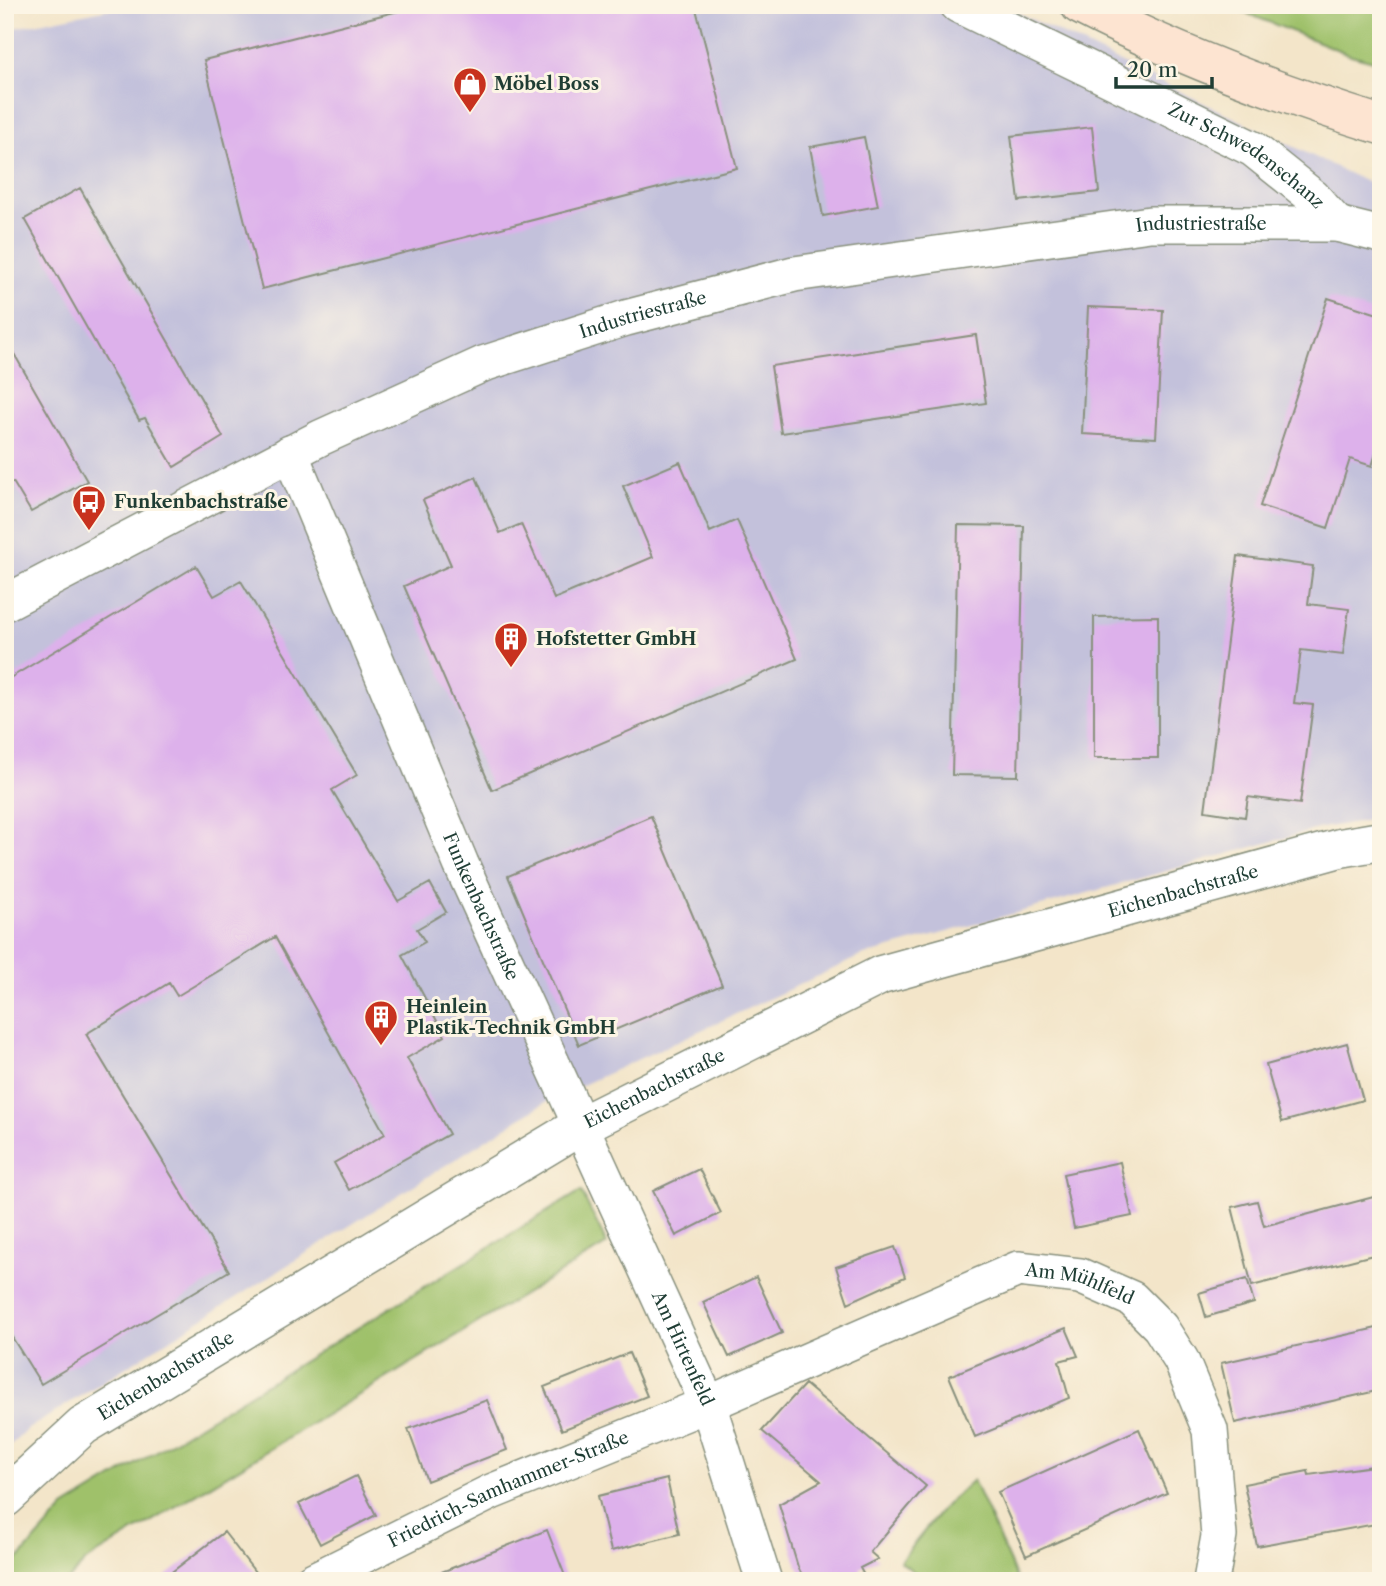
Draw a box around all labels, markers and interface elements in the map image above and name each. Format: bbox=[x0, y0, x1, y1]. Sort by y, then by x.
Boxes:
scale bar bbox=[1116, 46, 1213, 90]
text: 20 m bbox=[1127, 57, 1178, 82]
shop icon: Möbel Boss bbox=[451, 65, 489, 114]
place label: Möbel Boss bbox=[494, 73, 599, 95]
street label: Zur Schwedenschanz bbox=[1164, 98, 1329, 213]
street label: Industriestraße bbox=[1134, 213, 1267, 237]
street label: Industriestraße bbox=[577, 286, 709, 343]
bus stop icon: Funkenbachstraße bbox=[70, 483, 108, 532]
place label: Funkenbachstraße bbox=[114, 491, 288, 513]
building icon: Hofstetter GmbH bbox=[492, 620, 530, 669]
place label: Hofstetter GmbH bbox=[536, 628, 696, 650]
street label: Funkenbachstraße bbox=[438, 829, 524, 984]
street label: Eichenbachstraße bbox=[1106, 860, 1261, 923]
place label: Heinlein Plastik-Technik GmbH bbox=[406, 996, 616, 1039]
building icon: Heinlein Plastik-Technik GmbH bbox=[362, 998, 400, 1047]
street label: Eichenbachstraße bbox=[580, 1044, 729, 1133]
street label: Am Mühlfeld bbox=[1023, 1259, 1137, 1309]
street label: Am Hirtenfeld bbox=[646, 1287, 718, 1409]
street label: Eichenbachstraße bbox=[94, 1327, 238, 1425]
street label: Friedrich-Samhammer-Straße bbox=[385, 1426, 632, 1552]

